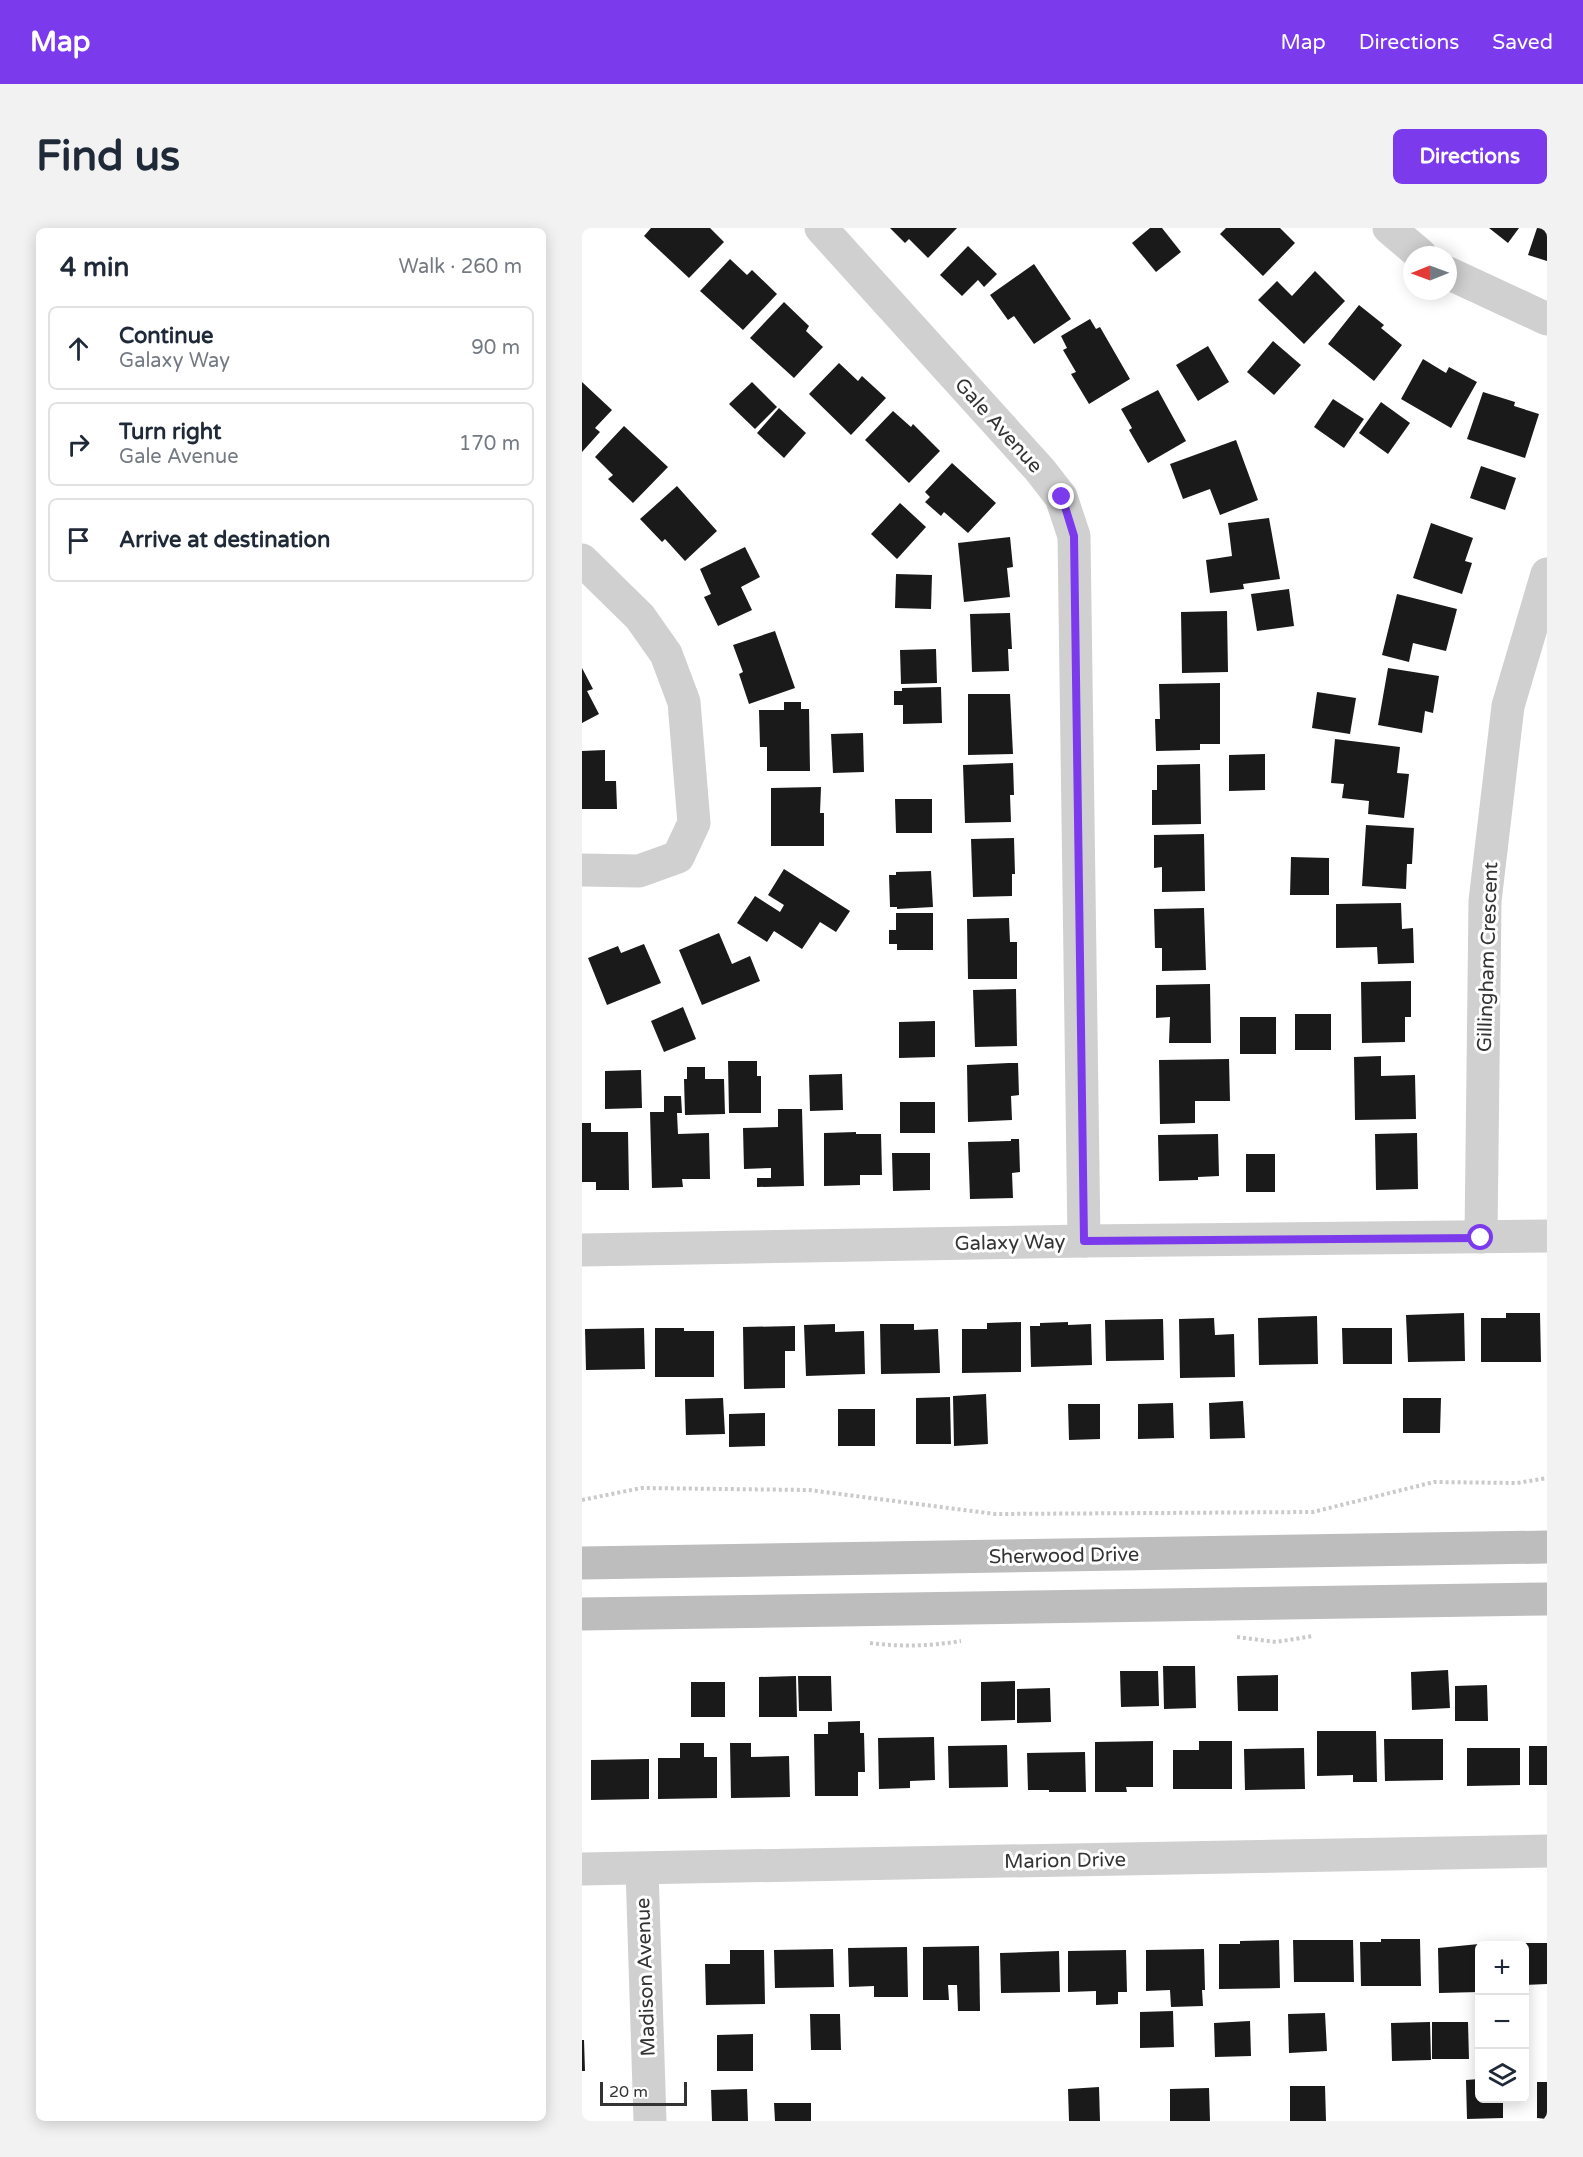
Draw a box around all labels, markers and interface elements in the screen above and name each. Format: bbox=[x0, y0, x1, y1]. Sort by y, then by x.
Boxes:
text: Map bbox=[30, 25, 90, 59]
text: Map bbox=[1280, 30, 1326, 55]
text: Directions bbox=[1359, 30, 1459, 55]
text: Saved bbox=[1492, 30, 1553, 55]
button: Directions bbox=[1393, 129, 1547, 184]
text: Find us bbox=[36, 131, 180, 182]
north arrow bbox=[1403, 246, 1457, 300]
text: 4 min bbox=[60, 252, 129, 283]
text: Walk · 260 m bbox=[399, 255, 522, 279]
text: Continue bbox=[119, 323, 214, 349]
icon: ahead bbox=[62, 332, 95, 365]
text: 90 m bbox=[471, 336, 520, 360]
text: Galaxy Way bbox=[119, 349, 230, 373]
street label: Gale Avenue bbox=[949, 373, 1047, 478]
text: Turn right bbox=[119, 419, 221, 445]
icon: right bbox=[62, 428, 95, 461]
text: 170 m bbox=[459, 432, 520, 456]
text: Gale Avenue bbox=[119, 445, 238, 469]
route end bbox=[1048, 483, 1074, 509]
icon: arrive bbox=[62, 524, 95, 557]
text: Arrive at destination bbox=[119, 527, 330, 553]
street label: Gillingham Crescent bbox=[1473, 861, 1503, 1053]
route start bbox=[1467, 1224, 1493, 1250]
street label: Galaxy Way bbox=[954, 1230, 1066, 1256]
street label: Sherwood Drive bbox=[989, 1543, 1139, 1569]
street label: Marion Drive bbox=[1004, 1848, 1126, 1874]
street label: Madison Avenue bbox=[631, 1897, 661, 2057]
map controls bbox=[1475, 1941, 1529, 2103]
button: + bbox=[1475, 1941, 1529, 1995]
button: − bbox=[1475, 1995, 1529, 2049]
button: layers bbox=[1475, 2049, 1529, 2103]
scale bar bbox=[600, 2079, 687, 2106]
text: 20 m bbox=[609, 2082, 648, 2102]

